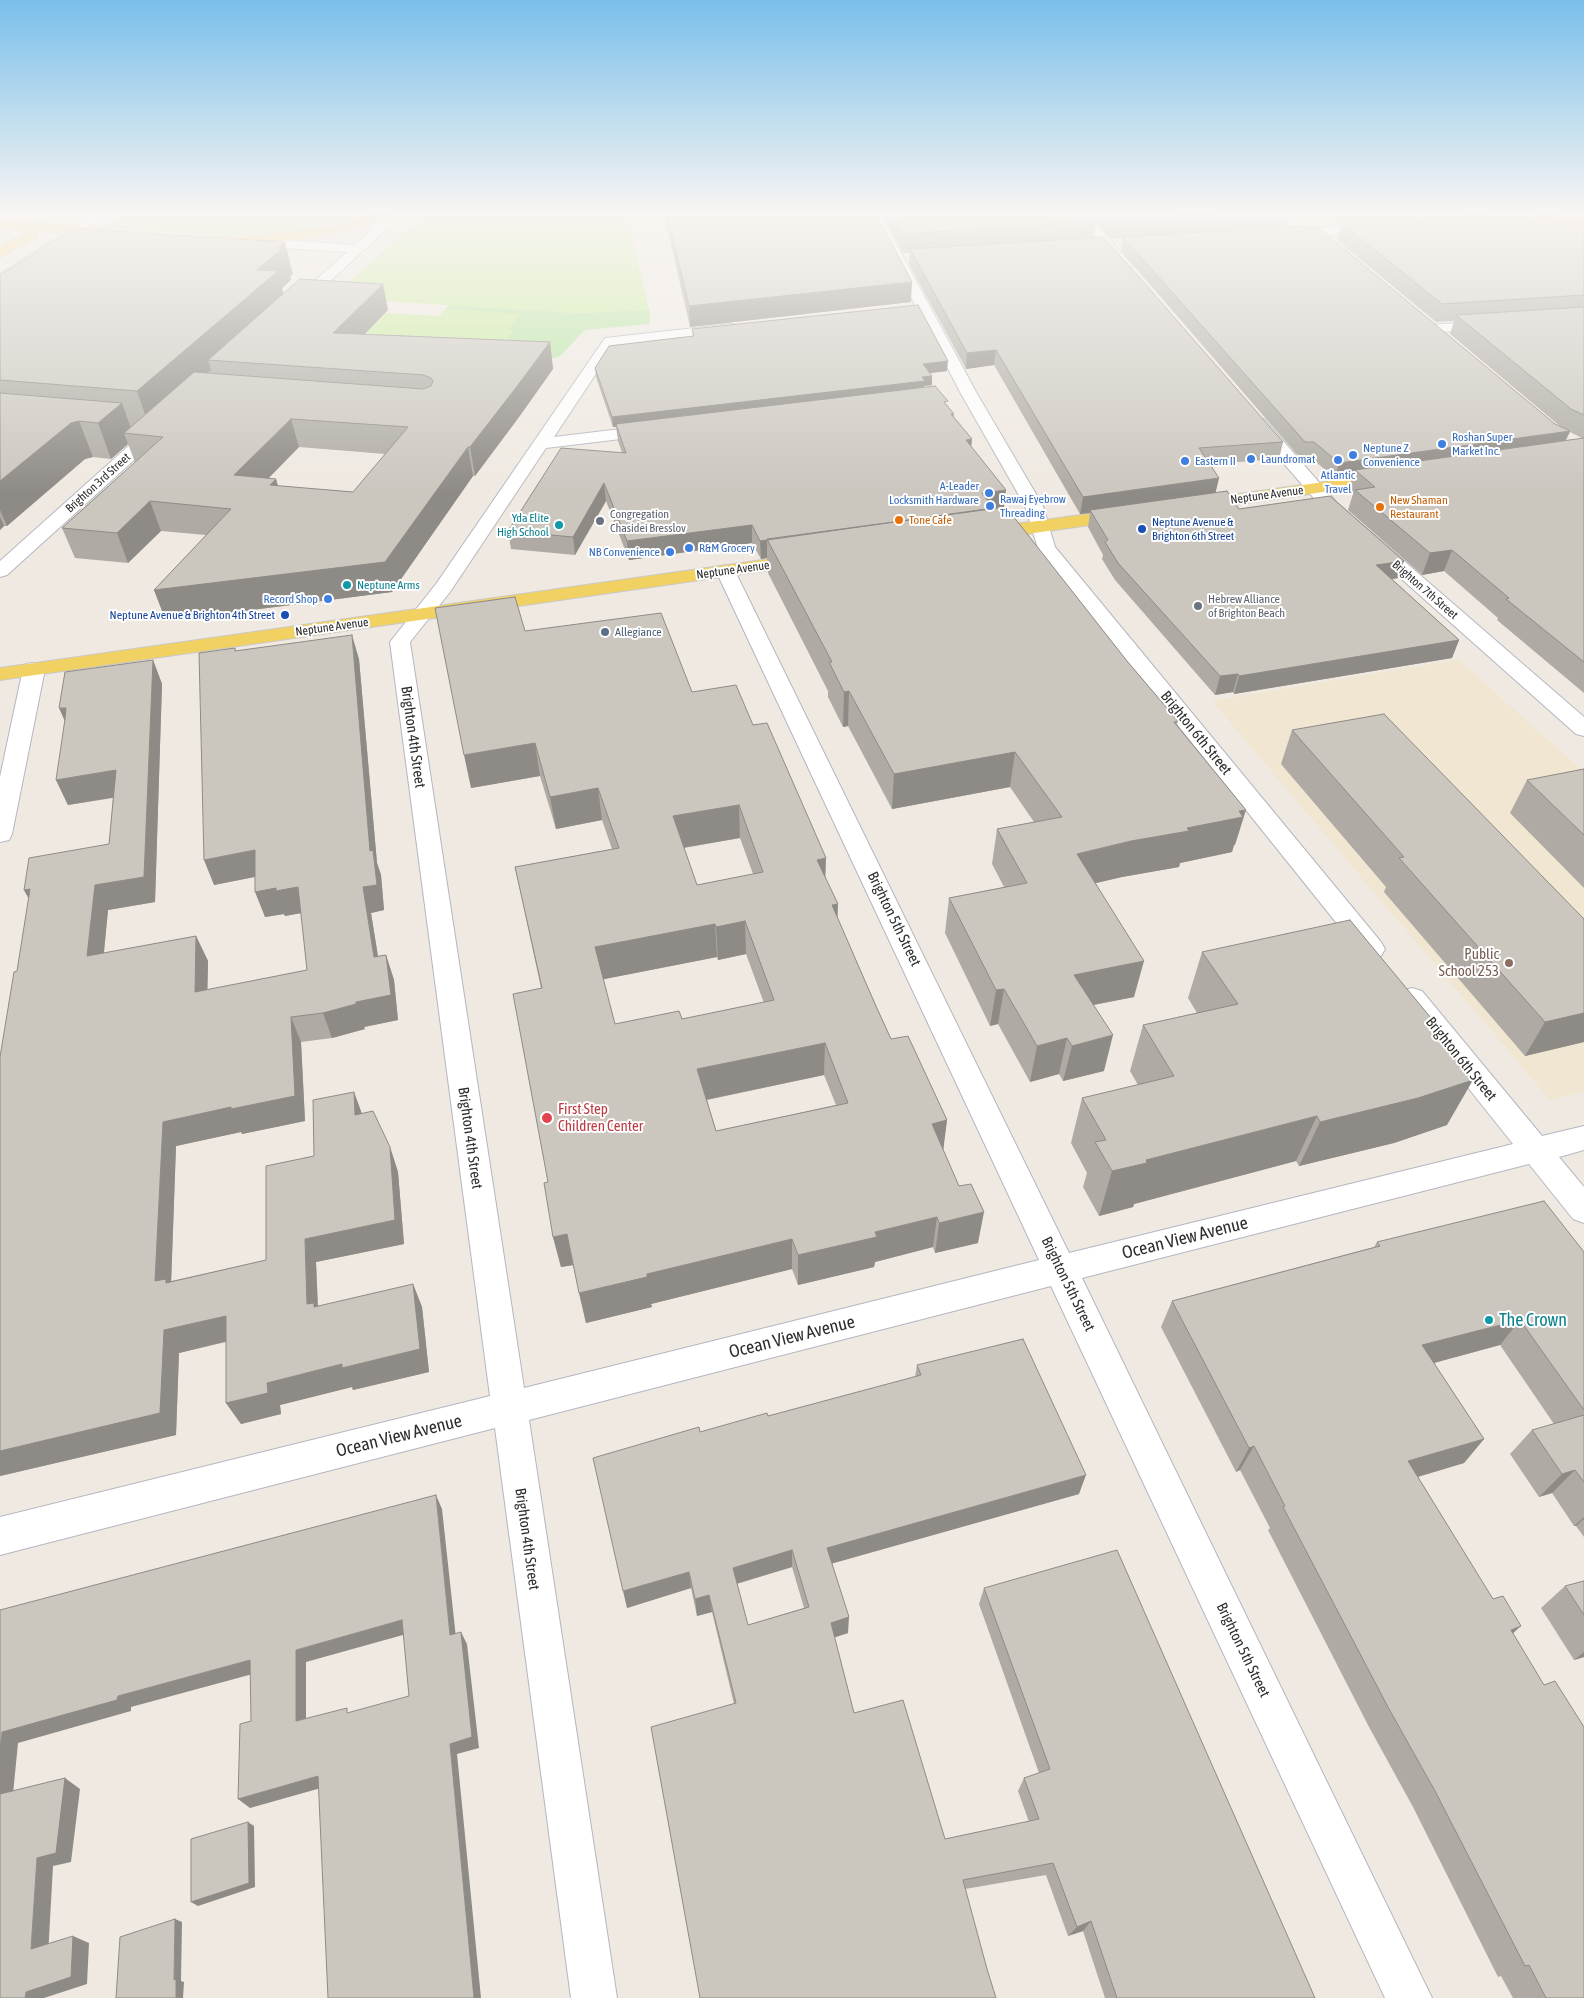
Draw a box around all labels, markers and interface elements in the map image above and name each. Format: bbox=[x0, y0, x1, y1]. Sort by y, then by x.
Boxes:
place label: Roshan Super Market Inc. bbox=[1452, 430, 1512, 458]
marker: Roshan Super Market Inc. bbox=[1436, 438, 1448, 450]
place label: Neptune Z Convenience bbox=[1363, 441, 1420, 469]
marker: Neptune Z Convenience bbox=[1347, 449, 1359, 461]
street label: Brighton 3rd Street bbox=[63, 450, 133, 516]
place label: Laundromat bbox=[1261, 452, 1315, 466]
marker: Laundromat bbox=[1245, 453, 1257, 465]
place label: Eastern II bbox=[1195, 454, 1236, 468]
marker: Atlantic Travel bbox=[1332, 454, 1344, 466]
marker: Eastern II bbox=[1179, 455, 1191, 467]
place label: Atlantic Travel bbox=[1321, 468, 1355, 496]
place label: A-Leader Locksmith Hardware bbox=[889, 479, 979, 507]
street label: Neptune Avenue bbox=[1230, 483, 1304, 507]
marker: A-Leader Locksmith Hardware bbox=[983, 487, 995, 499]
place label: Rawaj Eyebrow Threading bbox=[1000, 492, 1066, 520]
place label: New Shaman Restaurant bbox=[1390, 493, 1448, 521]
marker: Rawaj Eyebrow Threading bbox=[984, 500, 996, 512]
marker: New Shaman Restaurant bbox=[1374, 501, 1386, 513]
place label: Congregation Chasidei Bresslov bbox=[610, 507, 686, 535]
place label: Yda Elite High School bbox=[497, 511, 549, 539]
place label: Tone Cafe bbox=[909, 513, 952, 527]
marker: Tone Cafe bbox=[893, 514, 905, 526]
marker: Congregation Chasidei Bresslov bbox=[594, 515, 606, 527]
place label: Neptune Avenue & Brighton 6th Street bbox=[1152, 515, 1234, 543]
marker: Yda Elite High School bbox=[553, 519, 565, 531]
marker: Neptune Avenue & Brighton 6th Street bbox=[1136, 523, 1148, 535]
place label: R&M Grocery bbox=[699, 541, 755, 555]
marker: R&M Grocery bbox=[683, 542, 695, 554]
place label: NB Convenience bbox=[589, 545, 660, 559]
marker: NB Convenience bbox=[664, 546, 676, 558]
street label: Neptune Avenue bbox=[696, 558, 770, 582]
street label: Brighton 7th Street bbox=[1389, 558, 1461, 622]
place label: Neptune Arms bbox=[357, 578, 420, 592]
marker: Neptune Arms bbox=[341, 579, 353, 591]
place label: Record Shop bbox=[263, 592, 318, 606]
place label: Hebrew Alliance of Brighton Beach bbox=[1208, 592, 1285, 620]
marker: Record Shop bbox=[322, 593, 334, 605]
marker: Hebrew Alliance of Brighton Beach bbox=[1192, 600, 1204, 612]
place label: Neptune Avenue & Brighton 4th Street bbox=[110, 608, 275, 622]
marker: Neptune Avenue & Brighton 4th Street bbox=[279, 609, 291, 621]
street label: Neptune Avenue bbox=[295, 615, 369, 639]
place label: Allegiance bbox=[615, 625, 662, 639]
marker: Allegiance bbox=[599, 626, 611, 638]
street label: Brighton 4th Street bbox=[397, 685, 429, 789]
street label: Brighton 6th Street bbox=[1157, 687, 1235, 779]
street label: Brighton 5th Street bbox=[863, 869, 925, 969]
place label: Public School 253 bbox=[1439, 945, 1499, 980]
marker: Public School 253 bbox=[1503, 957, 1515, 969]
street label: Brighton 6th Street bbox=[1422, 1013, 1500, 1105]
street label: Brighton 4th Street bbox=[454, 1086, 486, 1190]
place label: First Step Children Center bbox=[558, 1100, 643, 1135]
marker: First Step Children Center bbox=[540, 1111, 554, 1125]
street label: Ocean View Avenue bbox=[1120, 1212, 1250, 1264]
street label: Brighton 5th Street bbox=[1037, 1234, 1099, 1334]
place label: The Crown bbox=[1499, 1309, 1567, 1331]
street label: Ocean View Avenue bbox=[727, 1311, 857, 1363]
marker: The Crown bbox=[1483, 1314, 1495, 1326]
street label: Ocean View Avenue bbox=[334, 1410, 464, 1462]
street label: Brighton 4th Street bbox=[511, 1487, 543, 1591]
street label: Brighton 5th Street bbox=[1212, 1600, 1274, 1700]

